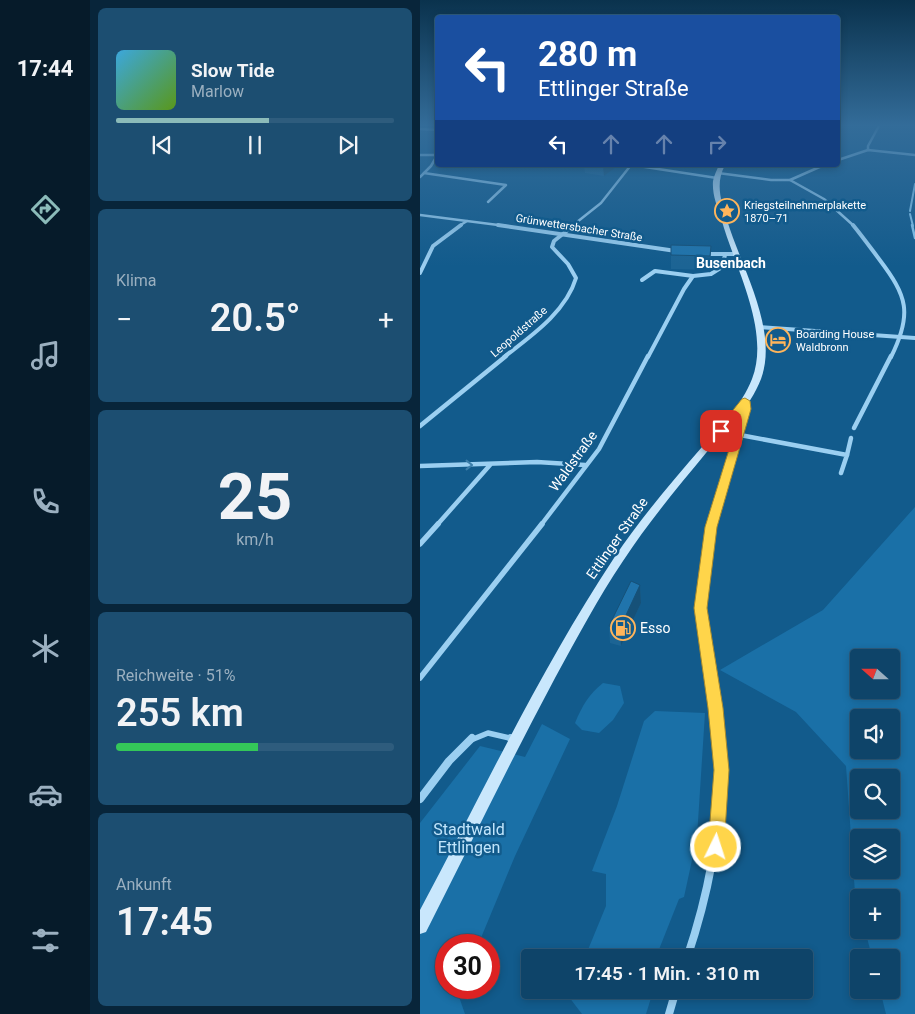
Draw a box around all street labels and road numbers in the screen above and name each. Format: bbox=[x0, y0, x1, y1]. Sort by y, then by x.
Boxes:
street label: Grünwettersbacher Straße bbox=[515, 212, 643, 244]
street label: Leopoldstraße bbox=[488, 304, 550, 360]
street label: Waldstraße bbox=[546, 428, 600, 494]
street label: Ettlinger Straße bbox=[583, 494, 651, 582]

